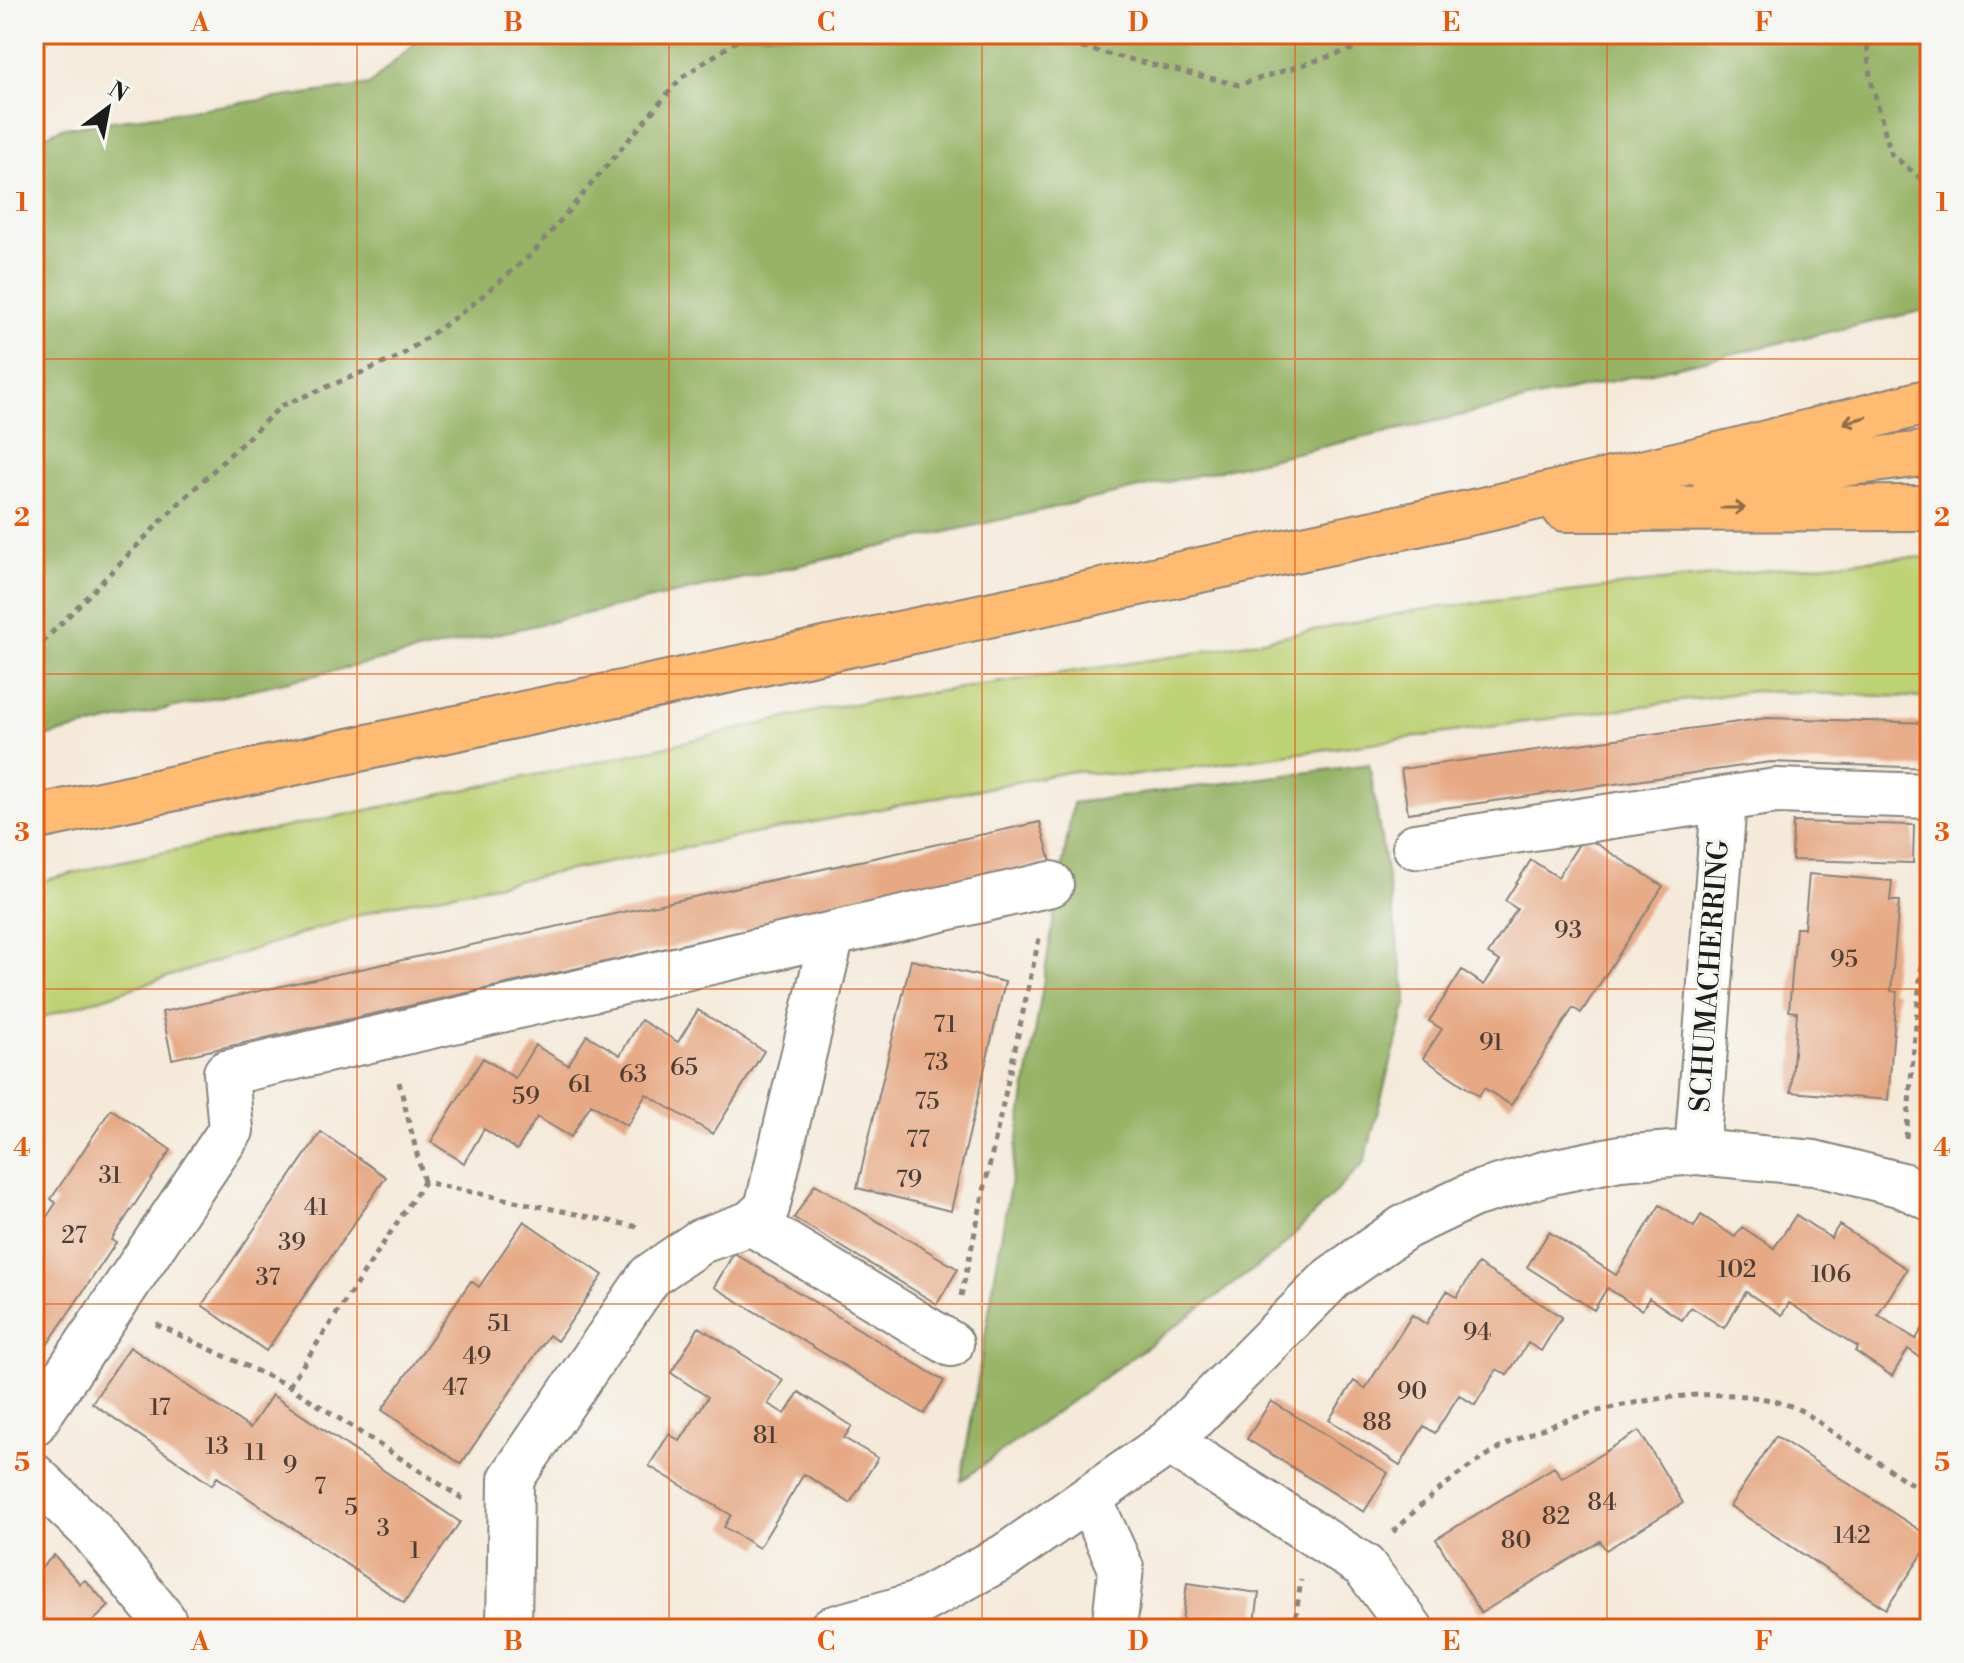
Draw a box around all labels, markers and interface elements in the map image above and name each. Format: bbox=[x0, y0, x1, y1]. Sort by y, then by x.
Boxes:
text: A bbox=[190, 7, 210, 39]
text: B bbox=[503, 7, 523, 39]
text: C bbox=[817, 7, 835, 39]
text: D bbox=[1128, 7, 1148, 39]
text: E bbox=[1442, 7, 1460, 39]
text: F bbox=[1755, 7, 1773, 39]
north arrow bbox=[68, 68, 148, 148]
text: N bbox=[103, 76, 133, 109]
text: 1 bbox=[16, 187, 29, 219]
text: 1 bbox=[1936, 187, 1949, 219]
one-way arrow bbox=[1842, 414, 1868, 429]
one-way arrow bbox=[1719, 501, 1746, 516]
text: 2 bbox=[14, 502, 30, 534]
text: 2 bbox=[1934, 502, 1950, 534]
text: 3 bbox=[14, 817, 30, 849]
text: 3 bbox=[1934, 817, 1950, 849]
street label: SCHUMACHERRING bbox=[1683, 838, 1737, 1113]
house number: 93 bbox=[1554, 916, 1582, 946]
house number: 95 bbox=[1830, 945, 1858, 975]
house number: 71 bbox=[933, 1010, 957, 1040]
house number: 91 bbox=[1479, 1028, 1504, 1058]
house number: 73 bbox=[923, 1048, 949, 1078]
house number: 65 bbox=[670, 1053, 698, 1083]
house number: 63 bbox=[619, 1060, 647, 1090]
house number: 61 bbox=[568, 1070, 593, 1100]
house number: 59 bbox=[512, 1082, 540, 1112]
house number: 75 bbox=[915, 1087, 939, 1117]
house number: 77 bbox=[906, 1125, 930, 1155]
text: 4 bbox=[13, 1132, 31, 1164]
text: 4 bbox=[1933, 1132, 1951, 1164]
house number: 31 bbox=[98, 1161, 122, 1191]
house number: 79 bbox=[896, 1165, 922, 1195]
house number: 41 bbox=[304, 1193, 329, 1223]
house number: 27 bbox=[61, 1221, 87, 1251]
house number: 39 bbox=[278, 1228, 306, 1258]
house number: 102 bbox=[1718, 1255, 1756, 1285]
house number: 106 bbox=[1811, 1260, 1851, 1290]
house number: 37 bbox=[256, 1263, 280, 1293]
house number: 51 bbox=[487, 1309, 511, 1339]
house number: 94 bbox=[1463, 1318, 1491, 1348]
house number: 49 bbox=[463, 1342, 491, 1372]
house number: 47 bbox=[442, 1373, 468, 1403]
house number: 90 bbox=[1397, 1377, 1427, 1407]
house number: 17 bbox=[149, 1393, 171, 1423]
house number: 88 bbox=[1362, 1408, 1392, 1438]
house number: 81 bbox=[753, 1421, 778, 1451]
house number: 13 bbox=[205, 1432, 229, 1462]
house number: 11 bbox=[244, 1438, 266, 1468]
text: 5 bbox=[14, 1447, 30, 1479]
text: 5 bbox=[1934, 1447, 1950, 1479]
house number: 9 bbox=[283, 1451, 297, 1481]
house number: 7 bbox=[314, 1472, 326, 1502]
house number: 84 bbox=[1587, 1488, 1617, 1518]
house number: 5 bbox=[344, 1493, 358, 1523]
house number: 82 bbox=[1542, 1502, 1570, 1532]
house number: 3 bbox=[376, 1514, 390, 1544]
house number: 142 bbox=[1833, 1521, 1871, 1551]
house number: 80 bbox=[1501, 1526, 1531, 1556]
house number: 1 bbox=[410, 1536, 421, 1566]
text: A bbox=[190, 1626, 210, 1658]
text: B bbox=[503, 1626, 523, 1658]
text: C bbox=[817, 1626, 835, 1658]
text: D bbox=[1128, 1626, 1148, 1658]
text: E bbox=[1442, 1626, 1460, 1658]
text: F bbox=[1755, 1626, 1773, 1658]

